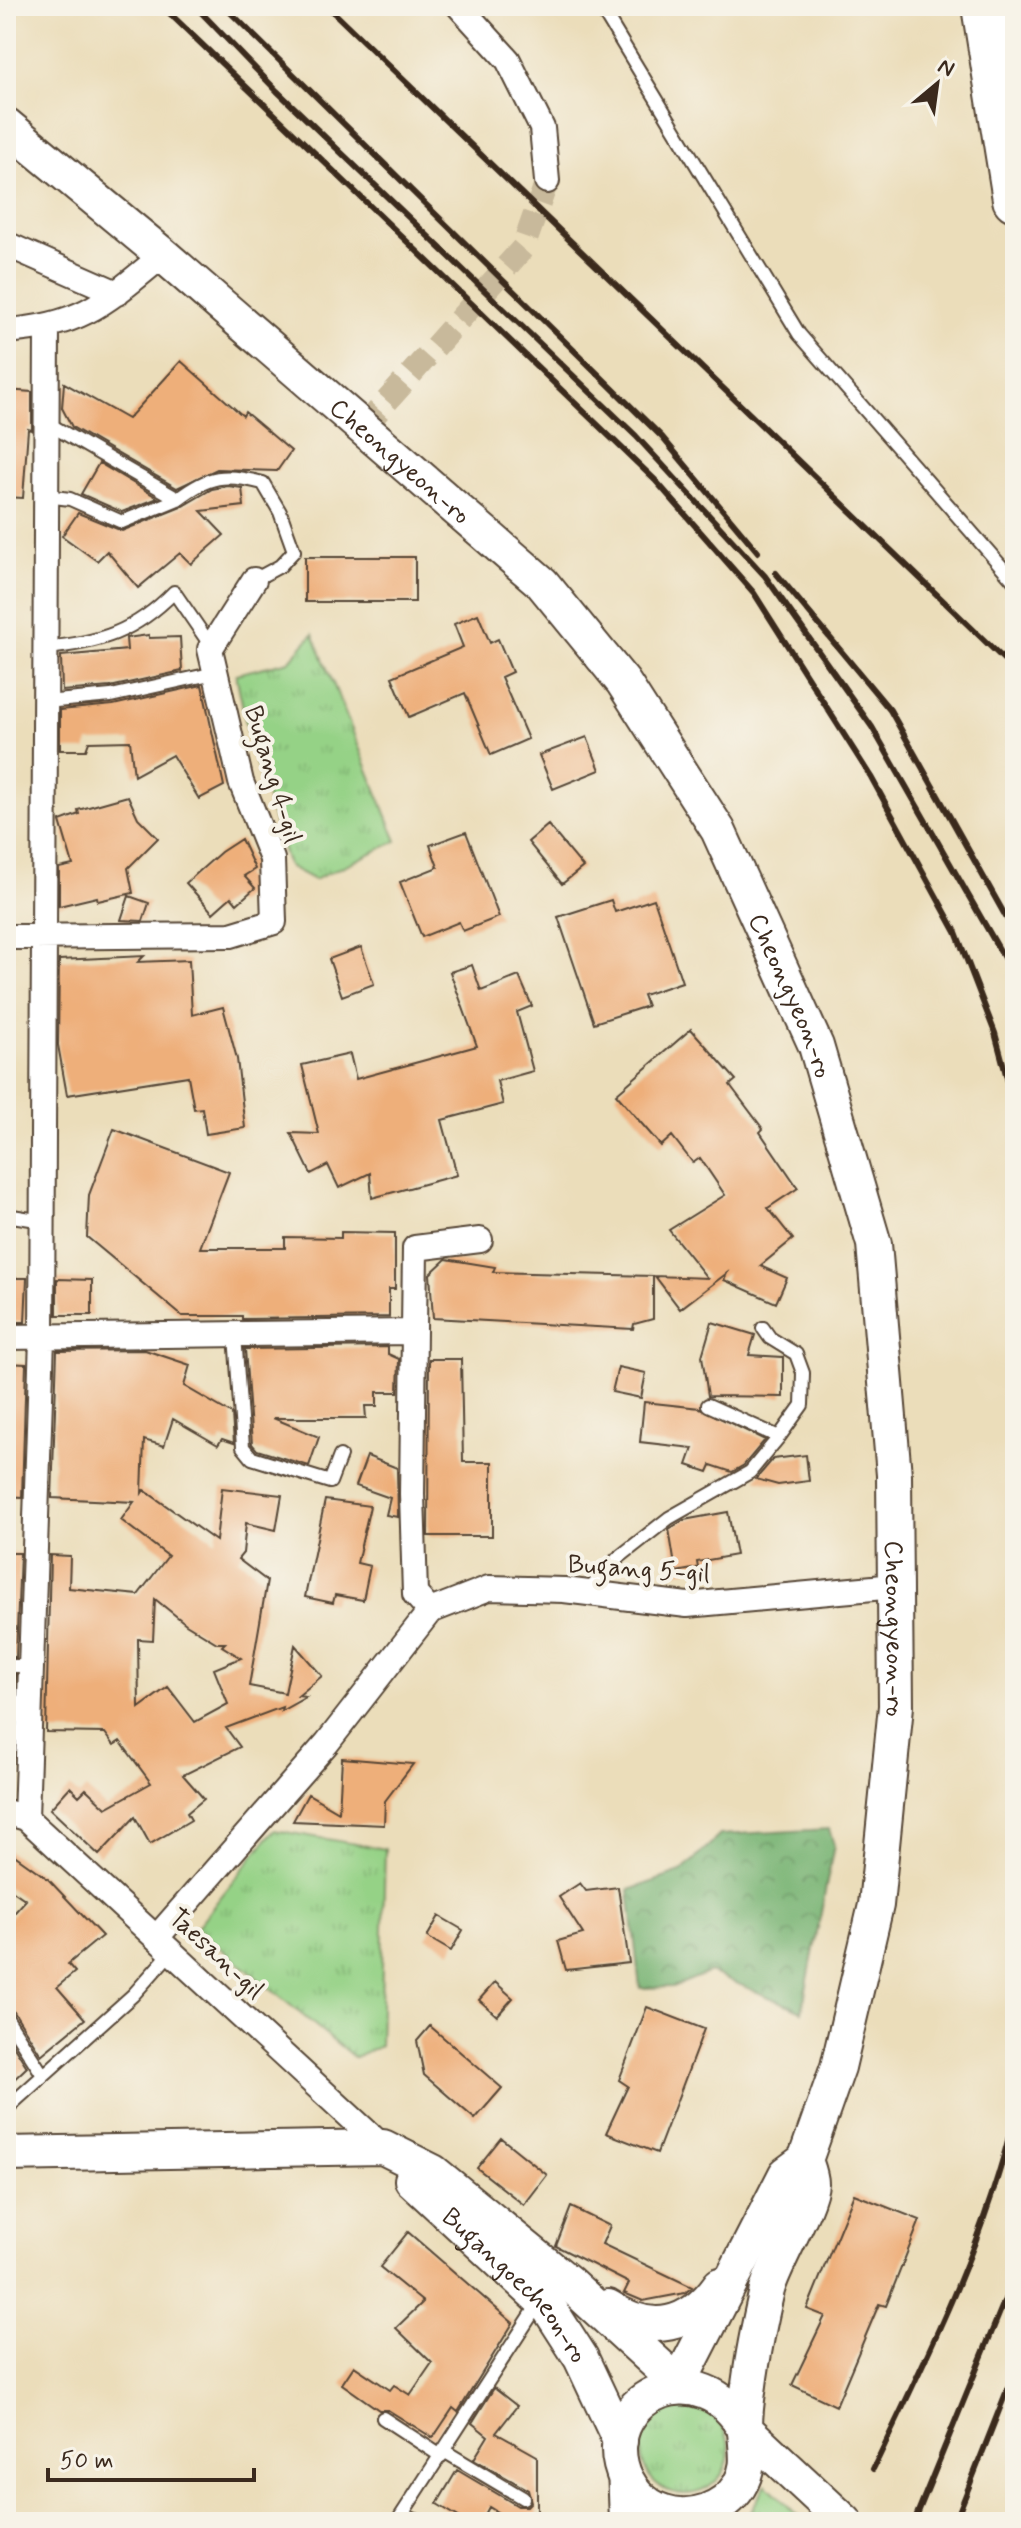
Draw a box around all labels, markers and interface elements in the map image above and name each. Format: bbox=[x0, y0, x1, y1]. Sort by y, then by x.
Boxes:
north arrow bbox=[897, 44, 977, 124]
text: N bbox=[933, 52, 959, 84]
street label: Cheongyeon-ro bbox=[321, 391, 477, 533]
street label: Bugang 4-gil bbox=[232, 702, 309, 848]
street label: Cheongyeon-ro bbox=[739, 908, 839, 1082]
street label: Cheongyeon-ro bbox=[876, 1540, 912, 1719]
street label: Bugang 5-gil bbox=[566, 1548, 711, 1595]
street label: Taesan-gil bbox=[161, 1901, 271, 2007]
street label: Bugangoecheon-ro bbox=[434, 2201, 595, 2370]
scale bar bbox=[48, 2432, 254, 2482]
text: 50 m bbox=[60, 2446, 114, 2477]

